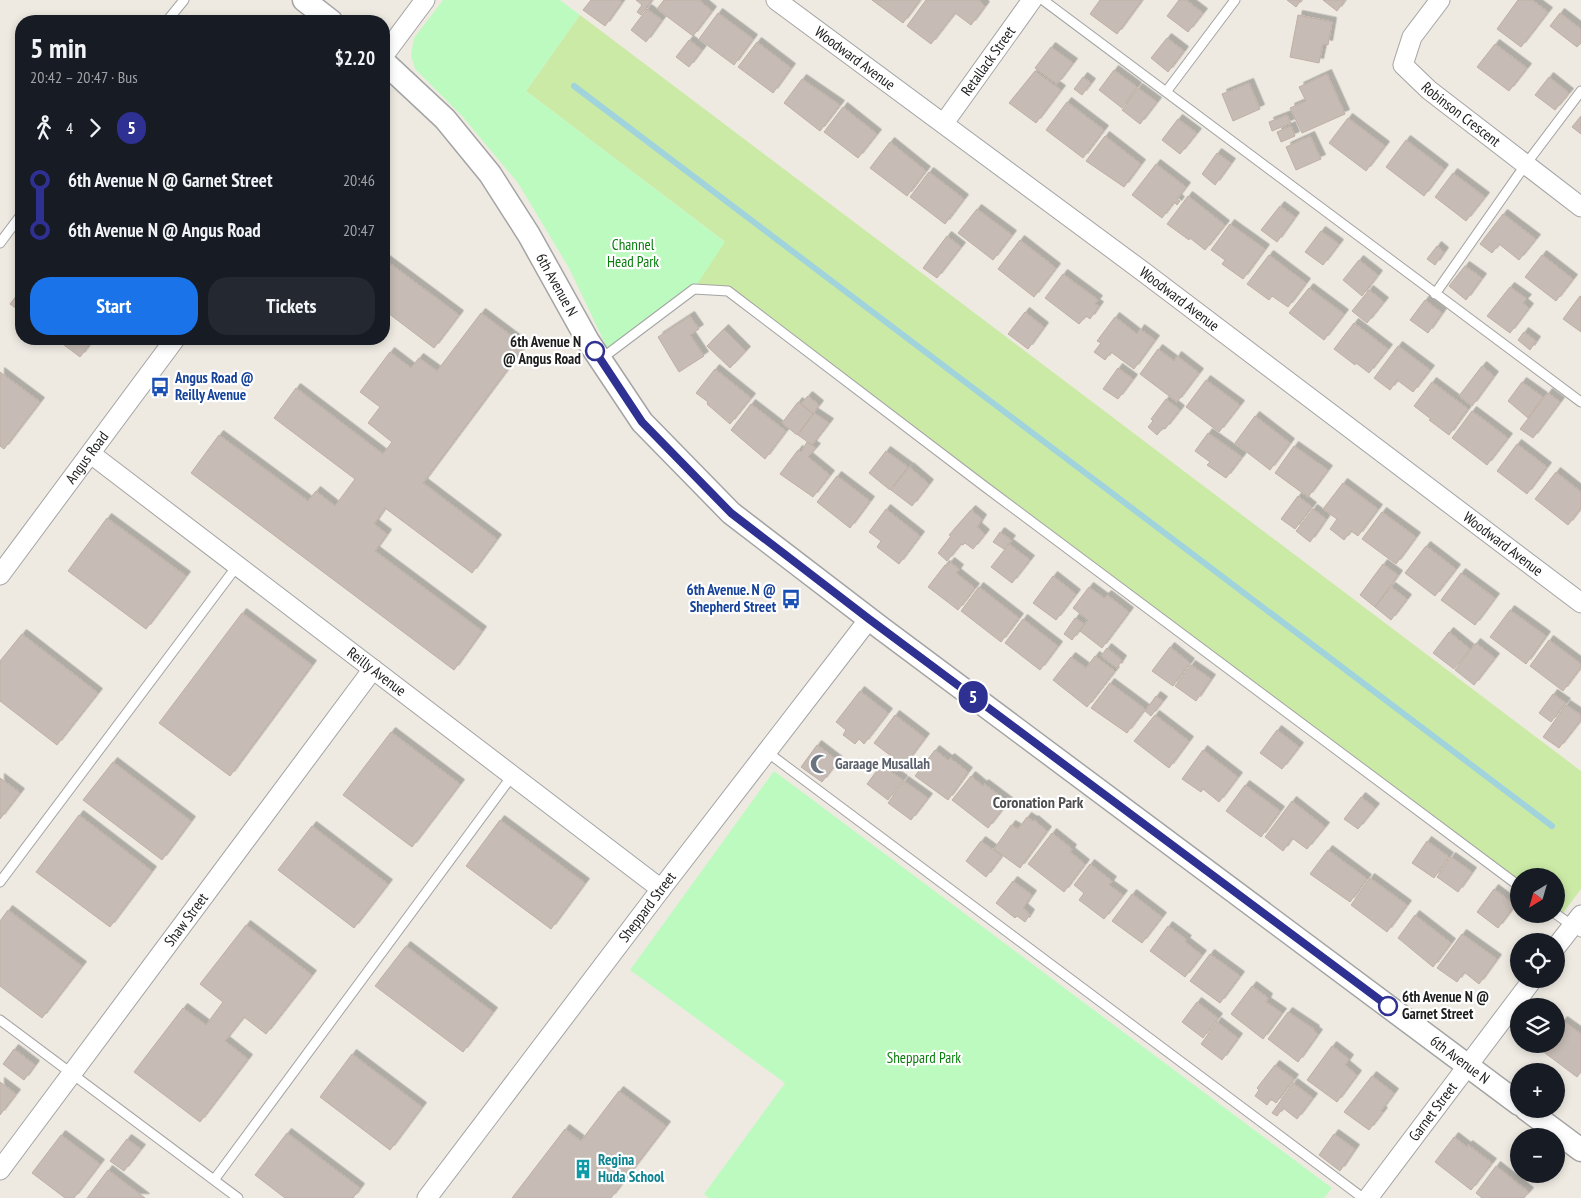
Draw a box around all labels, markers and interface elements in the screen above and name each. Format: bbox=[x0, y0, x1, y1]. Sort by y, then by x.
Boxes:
street label: Woodward Avenue bbox=[811, 22, 899, 94]
street label: Retallack Street bbox=[956, 22, 1019, 99]
text: 5 min bbox=[30, 29, 87, 66]
text: $2.20 bbox=[335, 46, 375, 70]
text: 20:42 – 20:47 · Bus bbox=[30, 67, 138, 87]
street label: Robinson Crescent bbox=[1417, 78, 1505, 151]
icon: walk bbox=[30, 114, 58, 142]
icon: forward bbox=[81, 114, 109, 142]
text: 5 bbox=[127, 116, 136, 139]
text: 4 bbox=[66, 118, 73, 138]
text: 6th Avenue N @ Garnet Street bbox=[68, 168, 272, 192]
text: 20:46 bbox=[343, 170, 375, 190]
text: 6th Avenue N @ Angus Road bbox=[68, 218, 261, 242]
text: 20:47 bbox=[343, 220, 375, 240]
park label: Channel Head Park bbox=[607, 235, 659, 271]
street label: 6th Avenue N bbox=[532, 250, 582, 320]
street label: Woodward Avenue bbox=[1136, 262, 1223, 335]
button: Start bbox=[30, 277, 198, 335]
button: Tickets bbox=[208, 277, 375, 335]
place label: 6th Avenue N @ Angus Road bbox=[503, 332, 581, 368]
marker: 6th Avenue N @ Angus Road bbox=[585, 341, 605, 361]
place label: Angus Road @ Reilly Avenue bbox=[174, 368, 254, 404]
bus stop icon: Angus Road @ Reilly Avenue bbox=[149, 376, 171, 398]
street label: Angus Road bbox=[61, 427, 112, 487]
street label: Woodward Avenue bbox=[1460, 507, 1547, 580]
place label: 6th Avenue. N @ Shepherd Street bbox=[686, 580, 777, 616]
bus stop icon: 6th Avenue. N @ Shepherd Street bbox=[780, 588, 802, 610]
street label: Reilly Avenue bbox=[343, 643, 410, 700]
line badge: 5 bbox=[957, 681, 989, 713]
text: 5 bbox=[969, 685, 977, 708]
mosque icon: Garaage Musallah bbox=[809, 753, 831, 775]
place label: Garaage Musallah bbox=[835, 754, 930, 773]
district label: Coronation Park bbox=[993, 792, 1084, 812]
street label: Sheppard Street bbox=[614, 868, 680, 946]
north arrow bbox=[1510, 868, 1565, 922]
map controls bbox=[1510, 868, 1565, 1183]
street label: Shaw Street bbox=[160, 889, 212, 950]
button: locate bbox=[1510, 933, 1565, 988]
place label: 6th Avenue N @ Garnet Street bbox=[1402, 987, 1489, 1023]
marker: 6th Avenue N @ Garnet Street bbox=[1378, 996, 1398, 1016]
button: layers bbox=[1510, 998, 1565, 1053]
street label: 6th Avenue N bbox=[1427, 1031, 1494, 1088]
park label: Sheppard Park bbox=[887, 1048, 961, 1067]
button: + bbox=[1510, 1063, 1565, 1118]
street label: Garnet Street bbox=[1404, 1078, 1461, 1145]
button: − bbox=[1510, 1128, 1565, 1183]
place label: Regina Huda School bbox=[598, 1150, 665, 1186]
building icon: Regina Huda School bbox=[572, 1158, 594, 1180]

